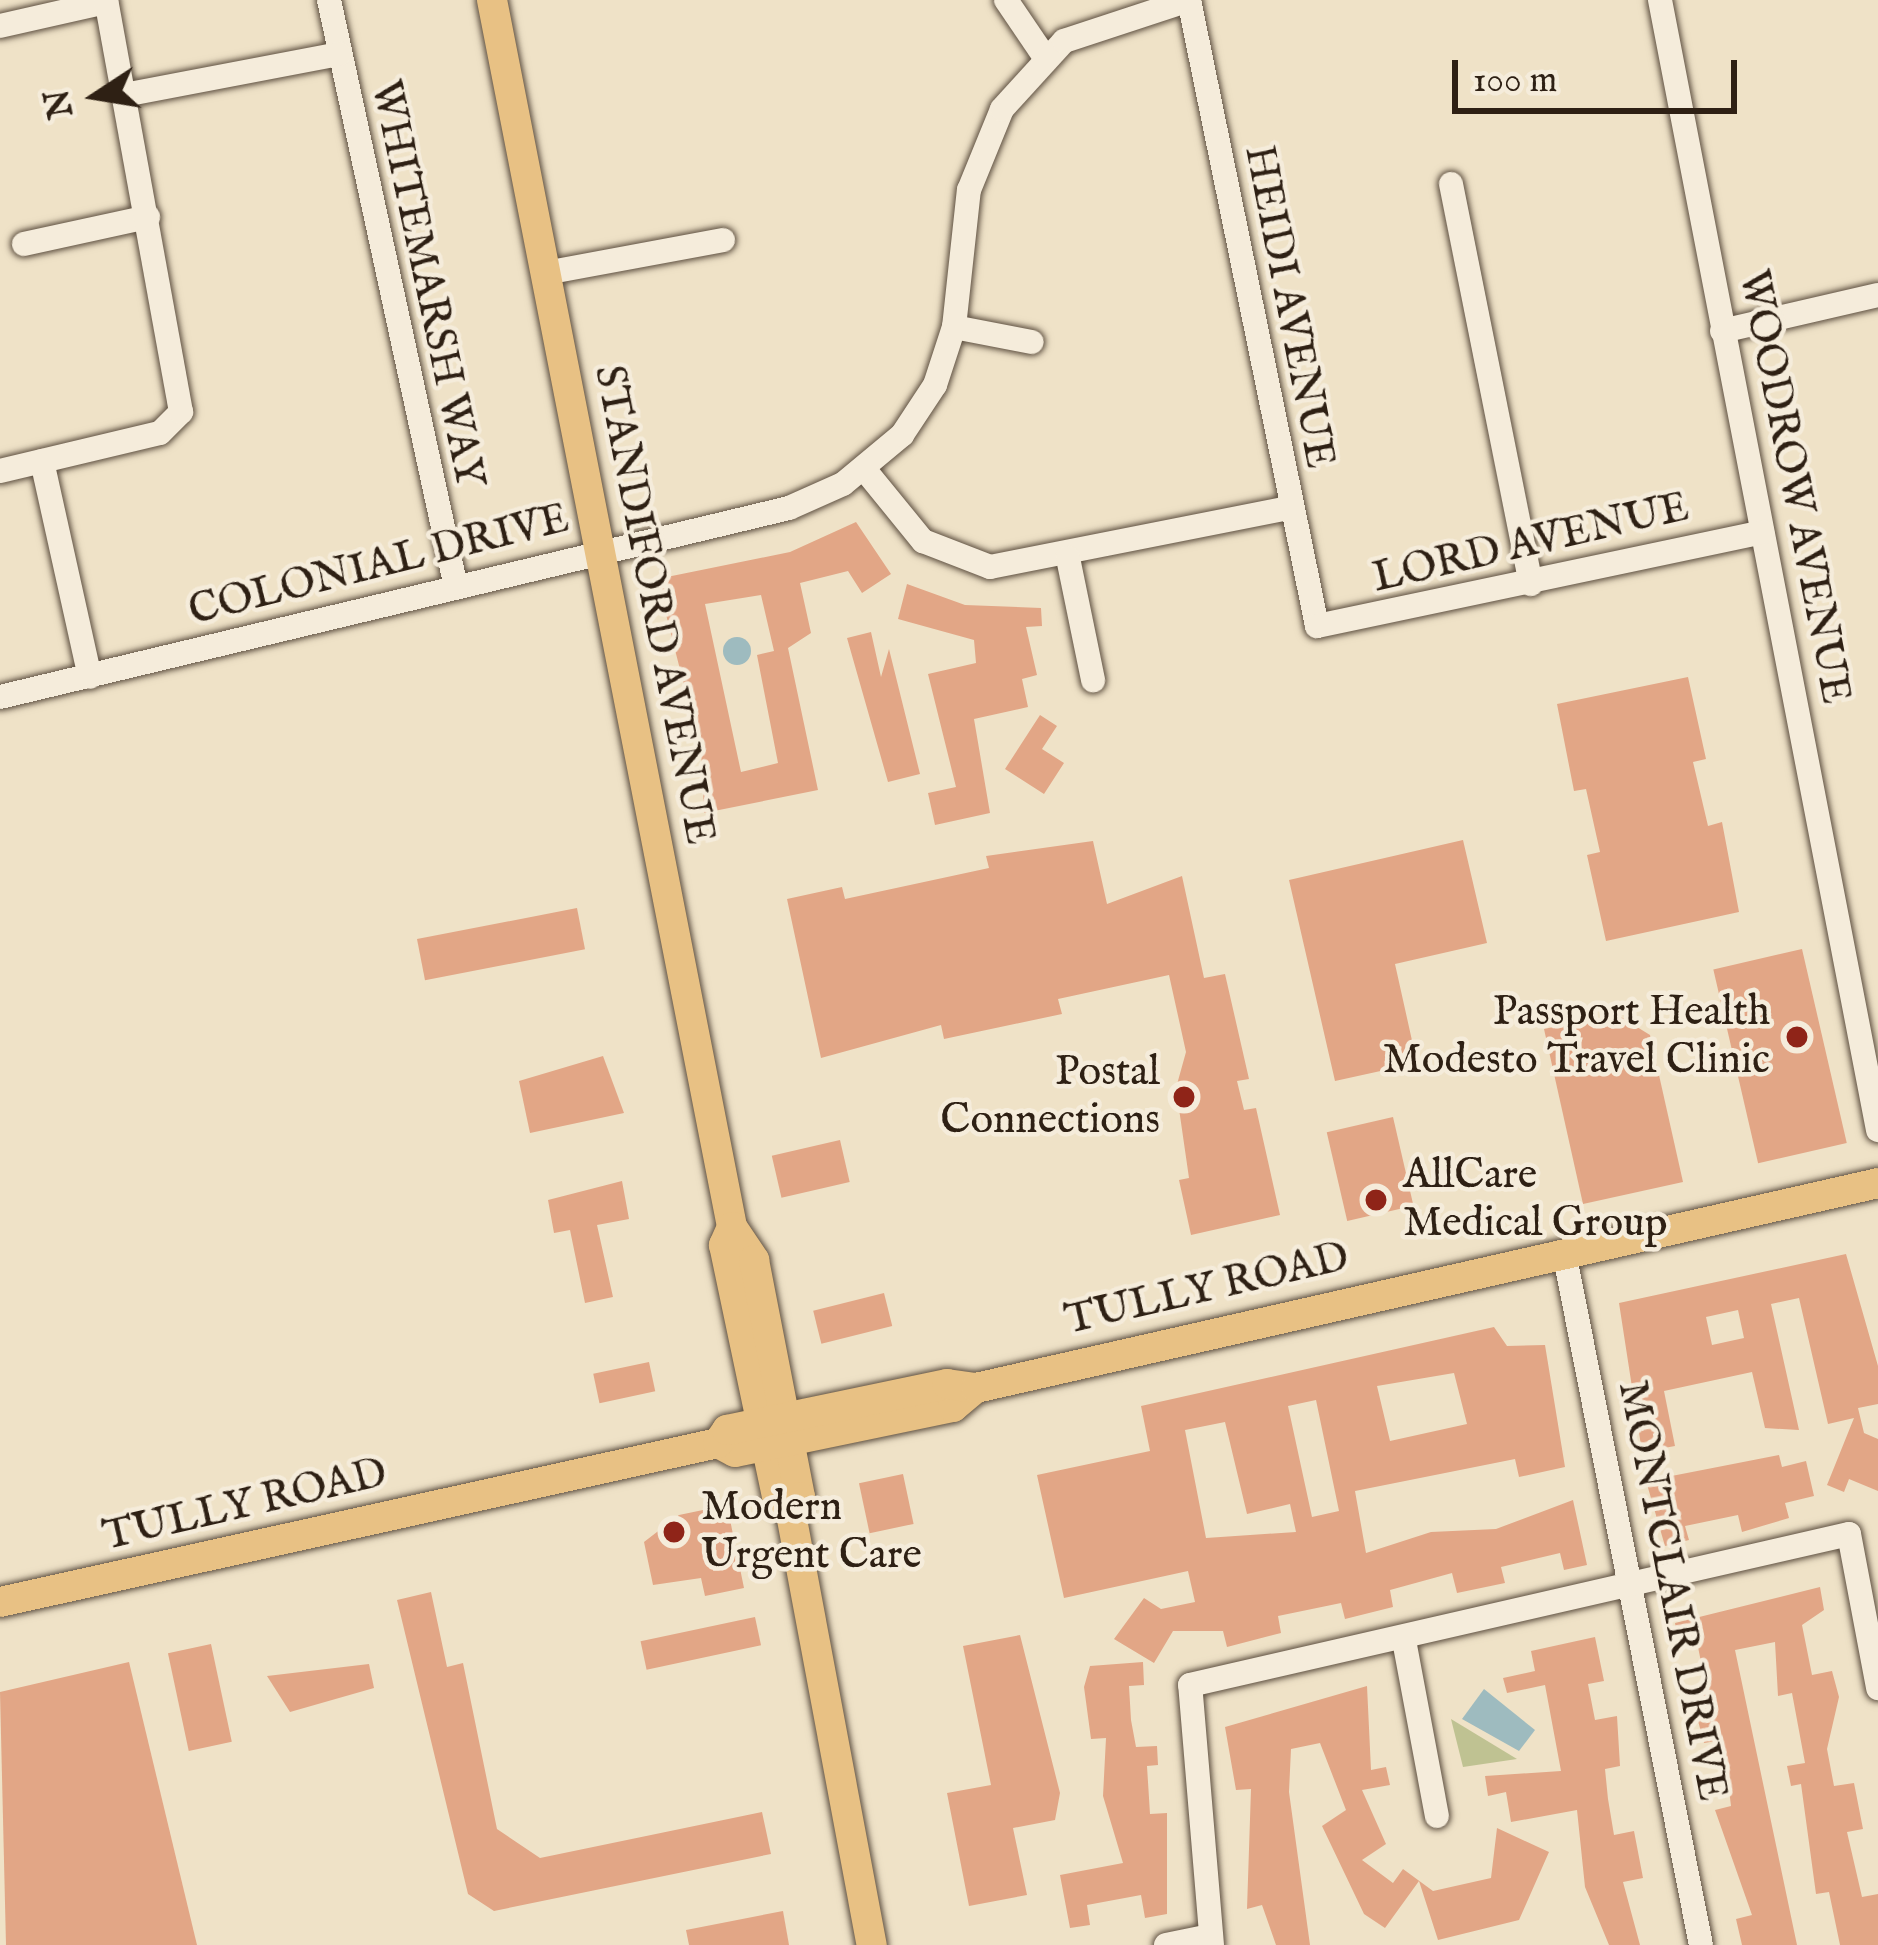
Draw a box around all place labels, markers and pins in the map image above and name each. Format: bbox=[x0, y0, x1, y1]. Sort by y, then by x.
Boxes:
place label: Passport Health Modesto Travel Clinic bbox=[1383, 988, 1770, 1086]
marker: Passport Health Modesto Travel Clinic bbox=[1781, 1021, 1813, 1053]
place label: Postal Connections bbox=[940, 1048, 1160, 1146]
marker: Postal Connections bbox=[1171, 1084, 1197, 1110]
place label: AllCare Medical Group bbox=[1403, 1151, 1668, 1250]
marker: AllCare Medical Group bbox=[1360, 1184, 1392, 1216]
place label: Modern Urgent Care bbox=[701, 1483, 922, 1582]
marker: Modern Urgent Care bbox=[658, 1516, 690, 1548]

